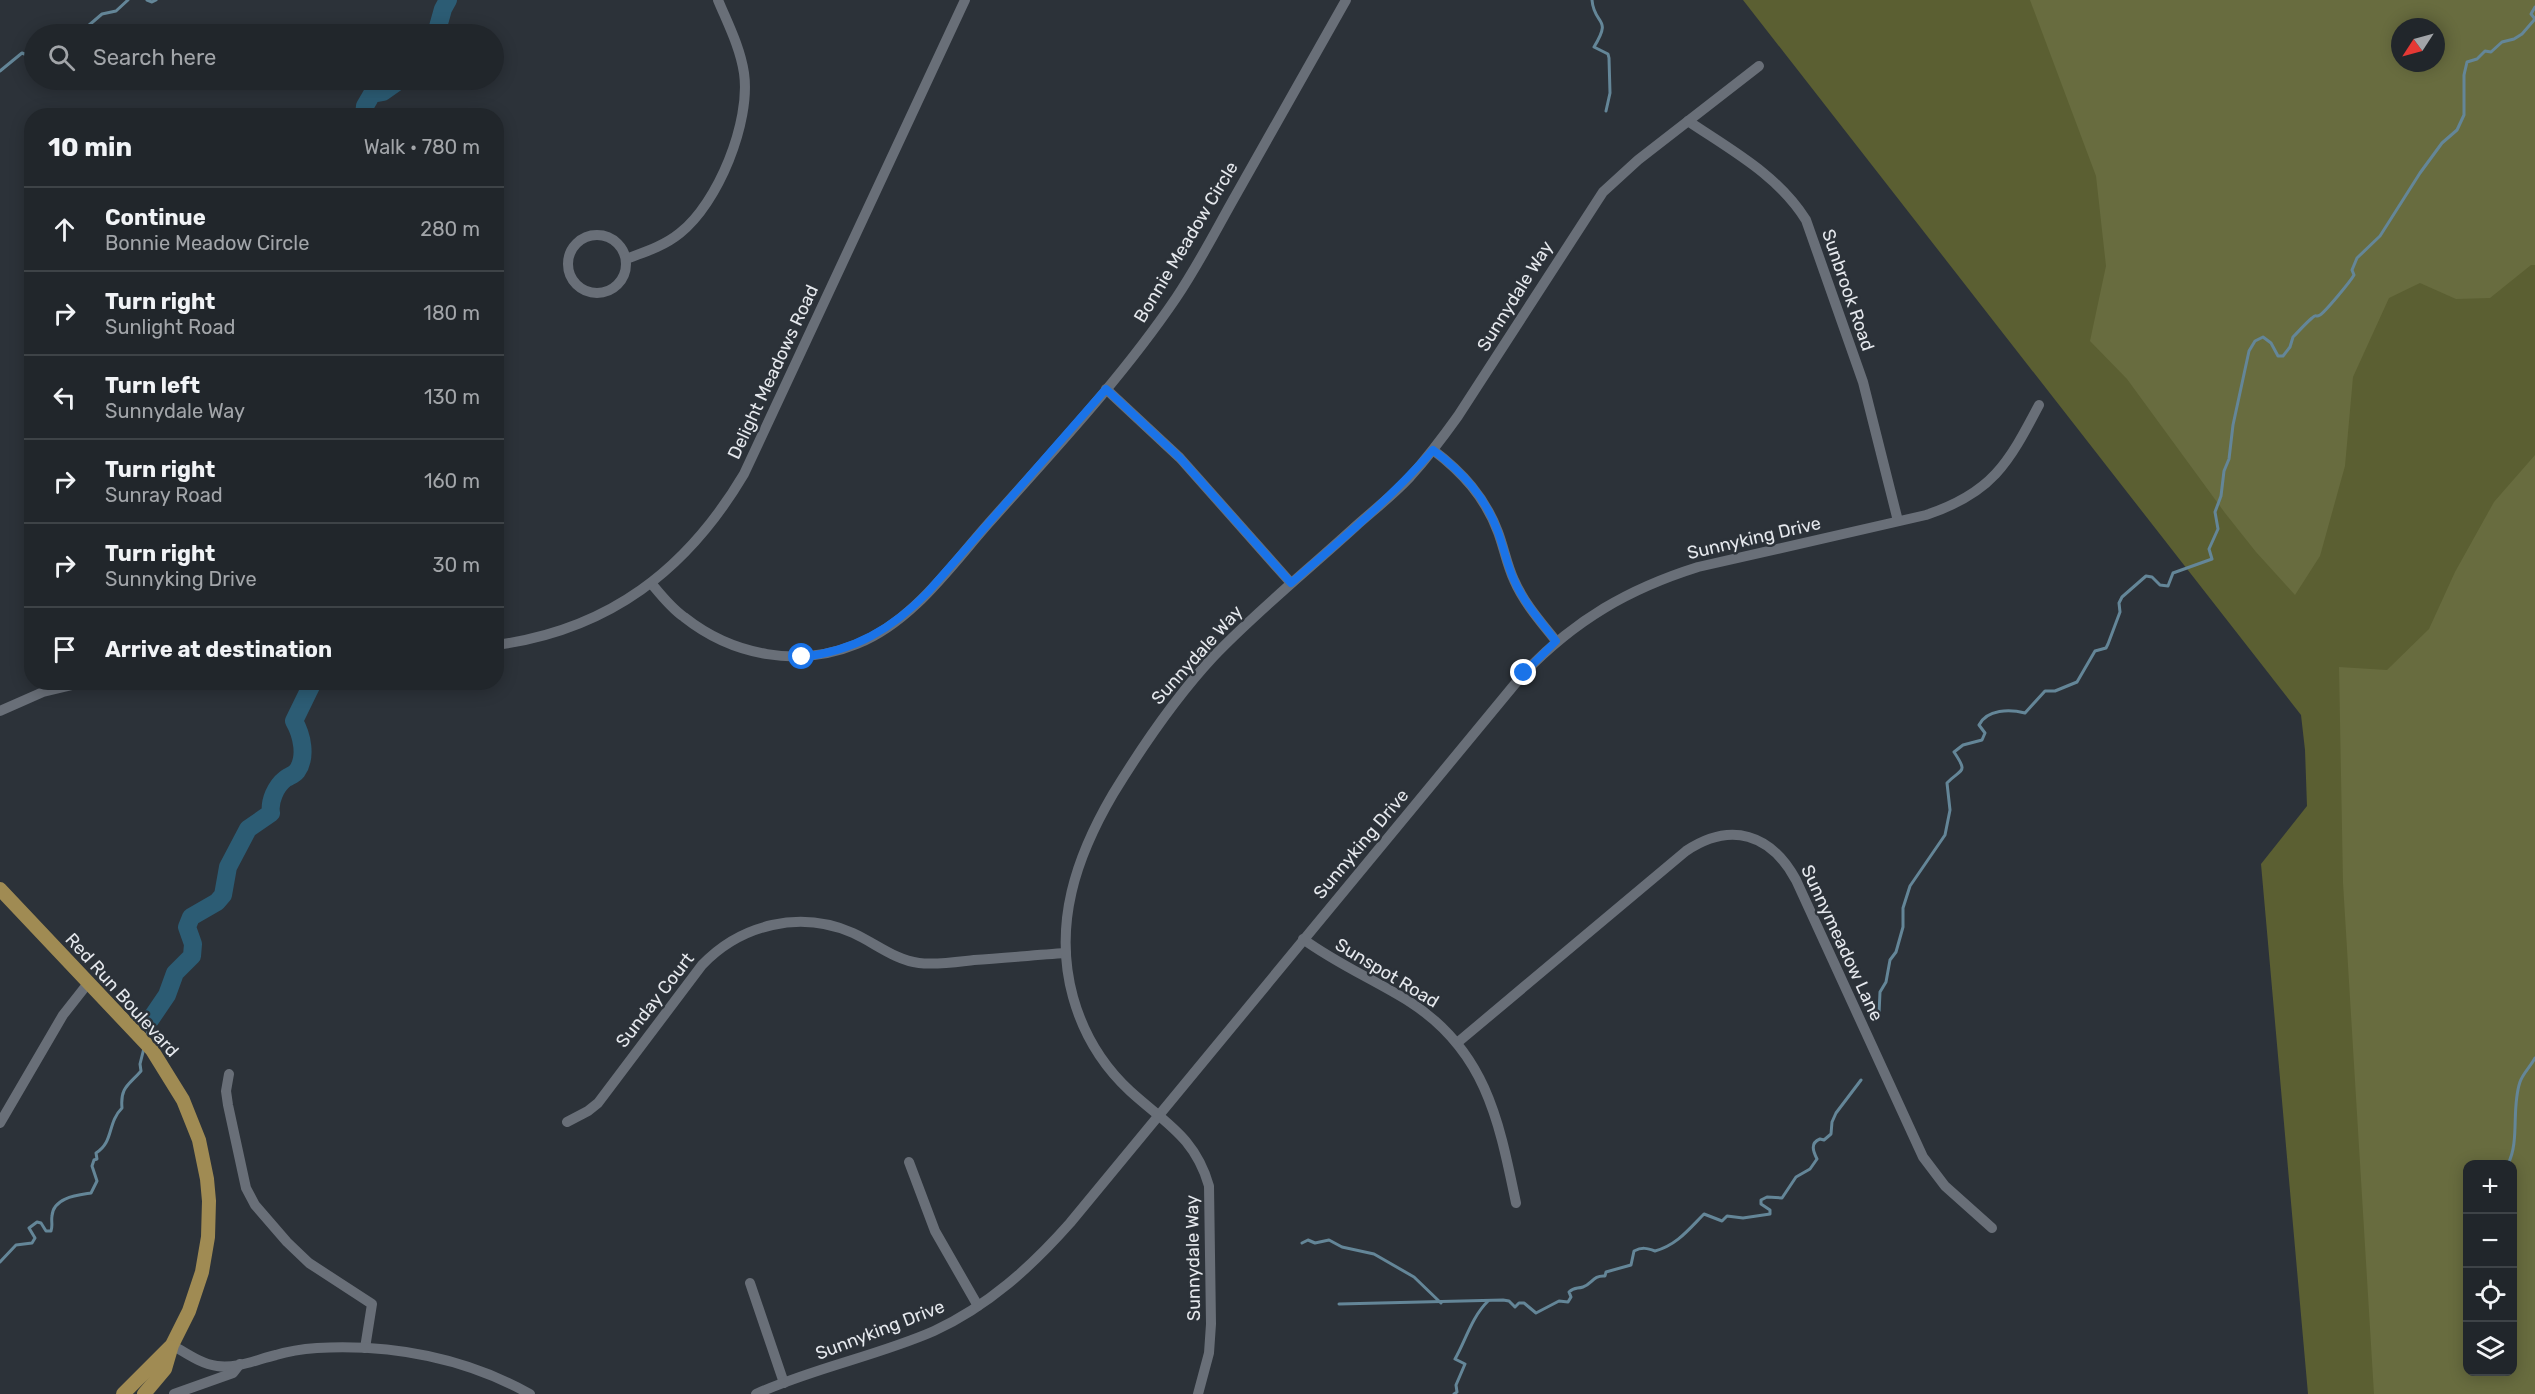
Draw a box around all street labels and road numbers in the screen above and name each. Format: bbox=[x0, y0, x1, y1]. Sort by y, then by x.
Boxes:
street label: Bonnie Meadow Circle bbox=[1129, 157, 1243, 327]
street label: Sunbrook Road bbox=[1817, 226, 1879, 354]
street label: Sunnydale Way bbox=[1472, 237, 1558, 355]
street label: Delight Meadows Road bbox=[723, 281, 823, 463]
street label: Sunnyking Drive bbox=[1685, 512, 1823, 564]
street label: Sunnydale Way bbox=[1147, 601, 1247, 709]
street label: Sunnyking Drive bbox=[1309, 785, 1413, 903]
street label: Sunnymeadow Lane bbox=[1796, 861, 1888, 1025]
street label: Red Run Boulevard bbox=[61, 929, 183, 1061]
street label: Sunspot Road bbox=[1331, 933, 1443, 1013]
street label: Sunday Court bbox=[611, 948, 699, 1052]
street label: Sunnydale Way bbox=[1181, 1195, 1205, 1321]
street label: Sunnyking Drive bbox=[812, 1295, 948, 1365]

